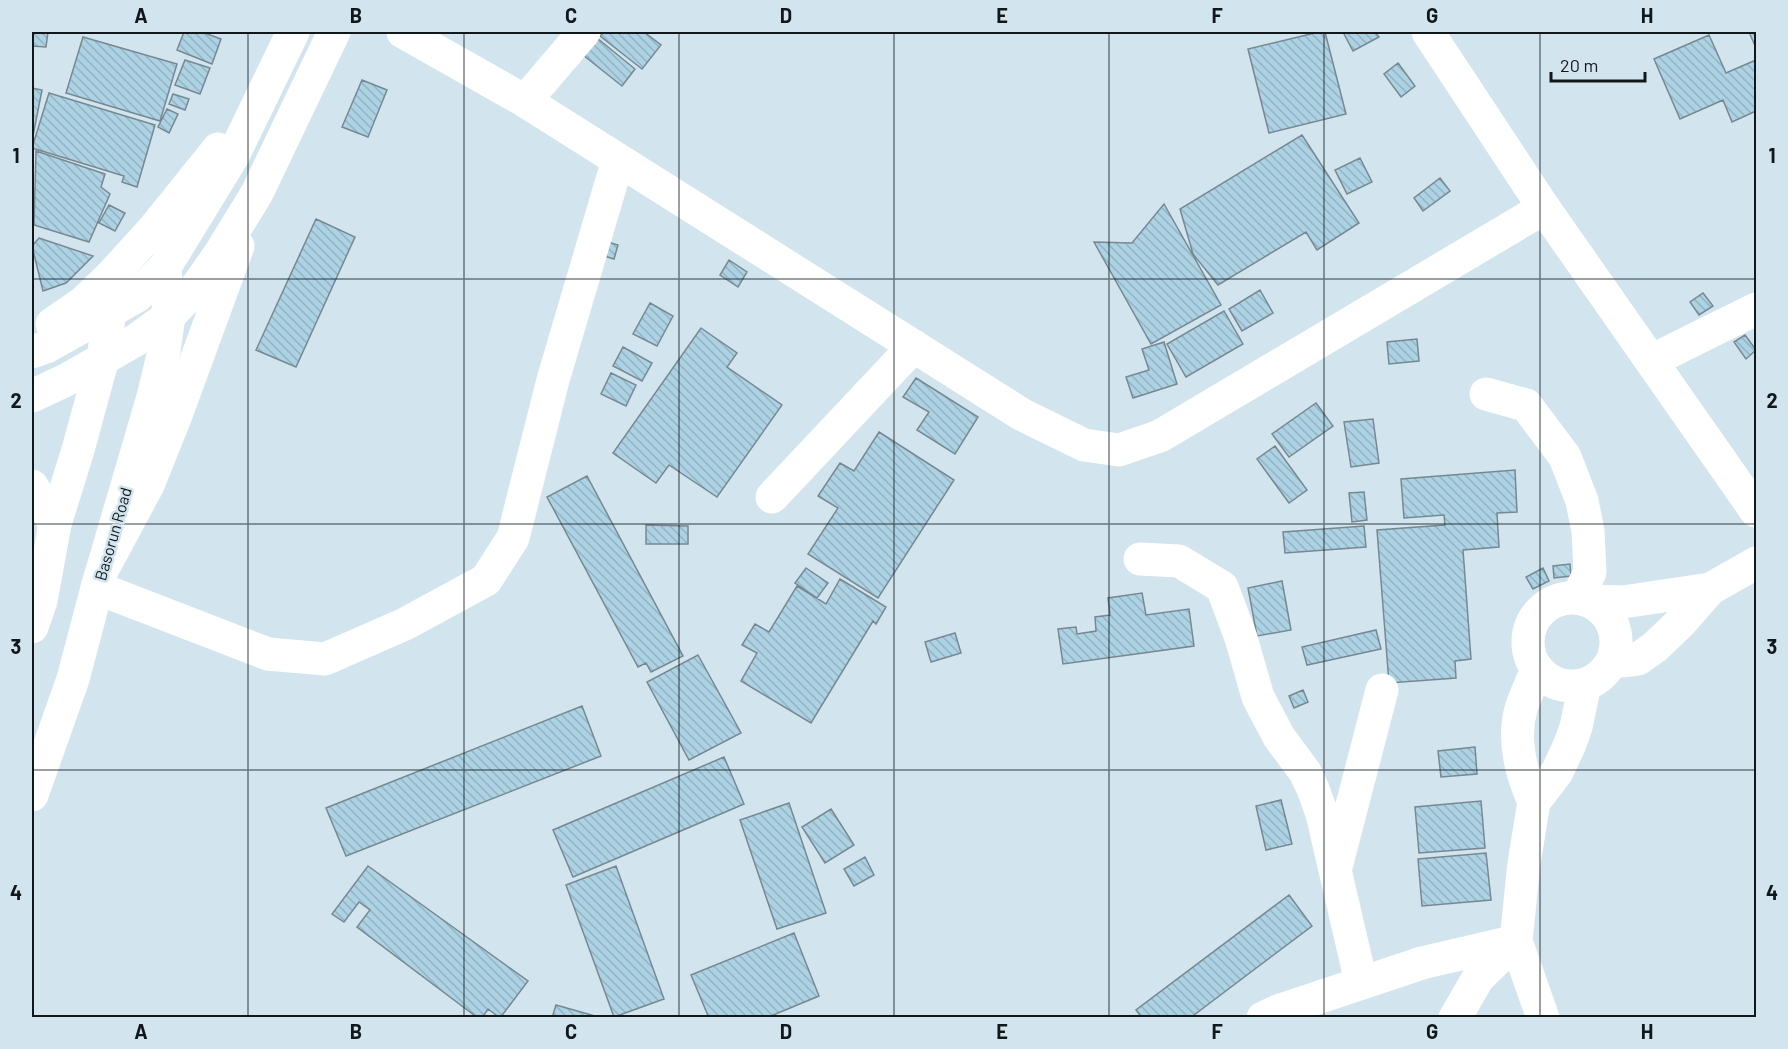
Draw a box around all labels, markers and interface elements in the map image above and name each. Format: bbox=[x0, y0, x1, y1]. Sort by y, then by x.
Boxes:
text: A bbox=[134, 3, 148, 27]
text: B bbox=[350, 3, 362, 27]
text: C bbox=[565, 3, 577, 27]
text: D bbox=[780, 3, 792, 27]
text: E bbox=[996, 3, 1008, 27]
text: F bbox=[1211, 3, 1223, 27]
text: G bbox=[1426, 3, 1438, 27]
text: H bbox=[1641, 3, 1653, 27]
scale bar bbox=[1551, 45, 1646, 83]
text: 20 m bbox=[1560, 54, 1598, 76]
text: 1 bbox=[12, 143, 20, 167]
text: 1 bbox=[1768, 143, 1776, 167]
text: 2 bbox=[10, 388, 22, 412]
text: 2 bbox=[1766, 388, 1778, 412]
street label: Basorun Road bbox=[90, 485, 135, 583]
text: 3 bbox=[11, 634, 21, 658]
text: 3 bbox=[1767, 634, 1777, 658]
text: 4 bbox=[10, 880, 22, 904]
text: 4 bbox=[1766, 880, 1778, 904]
text: A bbox=[134, 1019, 148, 1043]
text: B bbox=[350, 1019, 362, 1043]
text: C bbox=[565, 1019, 577, 1043]
text: D bbox=[780, 1019, 792, 1043]
text: E bbox=[996, 1019, 1008, 1043]
text: F bbox=[1211, 1019, 1223, 1043]
text: G bbox=[1426, 1019, 1438, 1043]
text: H bbox=[1641, 1019, 1653, 1043]

